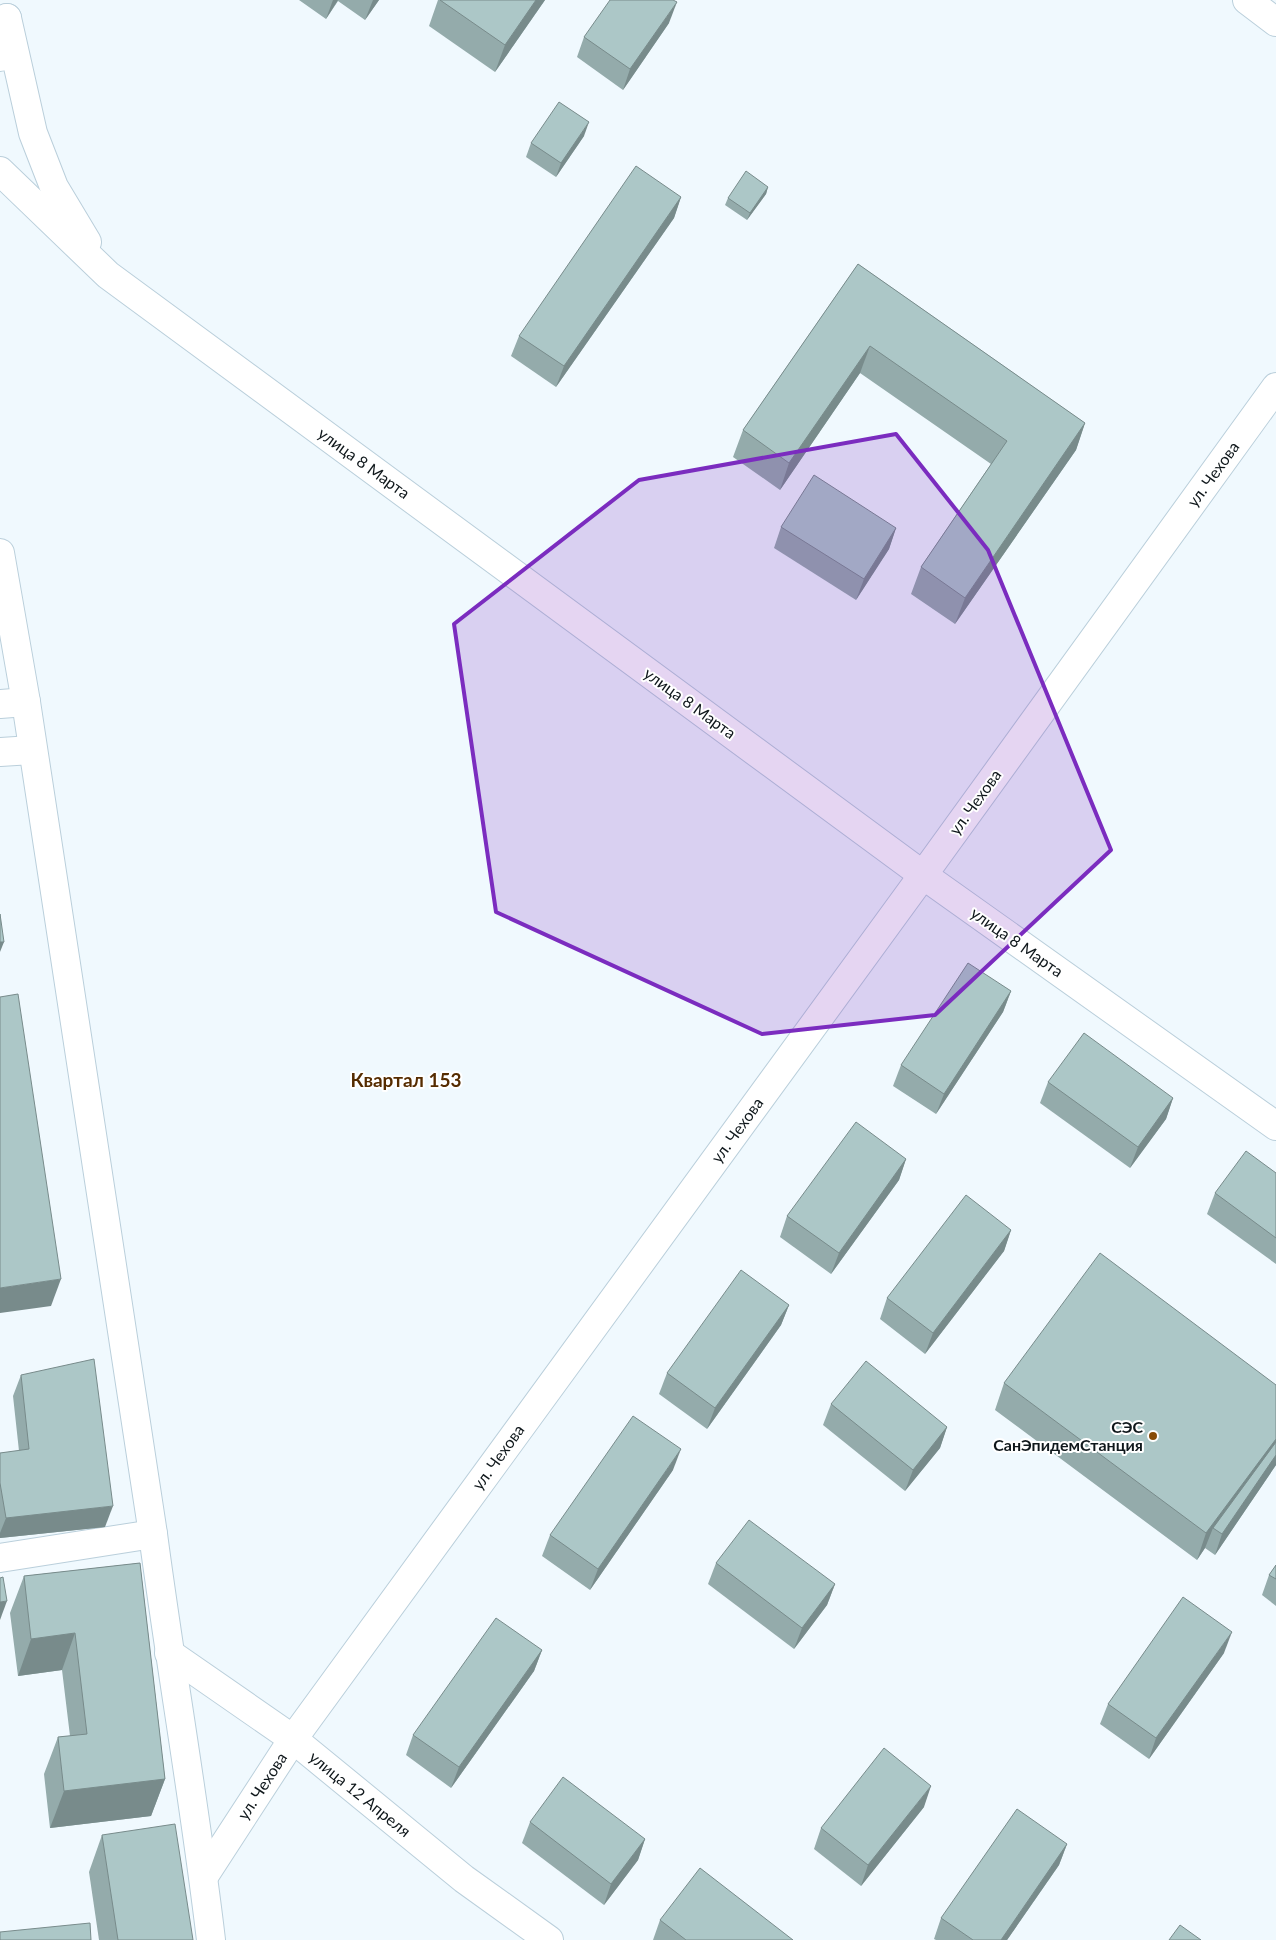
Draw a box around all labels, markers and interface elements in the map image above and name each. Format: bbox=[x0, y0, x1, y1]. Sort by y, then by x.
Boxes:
street label: улица 8 Марта bbox=[315, 423, 414, 502]
street label: ул. Чехова bbox=[1183, 437, 1243, 510]
street label: улица 8 Марта bbox=[641, 663, 740, 742]
street label: ул. Чехова bbox=[945, 765, 1005, 838]
street label: улица 8 Марта bbox=[967, 903, 1067, 980]
district label: Квартал 153 bbox=[350, 1068, 462, 1091]
street label: ул. Чехова bbox=[707, 1093, 767, 1166]
place label: СЭС СанЭпидемСтанция bbox=[993, 1417, 1143, 1454]
street label: ул. Чехова bbox=[468, 1420, 528, 1493]
marker: СЭС СанЭпидемСтанция bbox=[1147, 1430, 1159, 1442]
street label: улица 12 Апреля bbox=[306, 1747, 415, 1840]
street label: ул. Чехова bbox=[233, 1749, 290, 1823]

